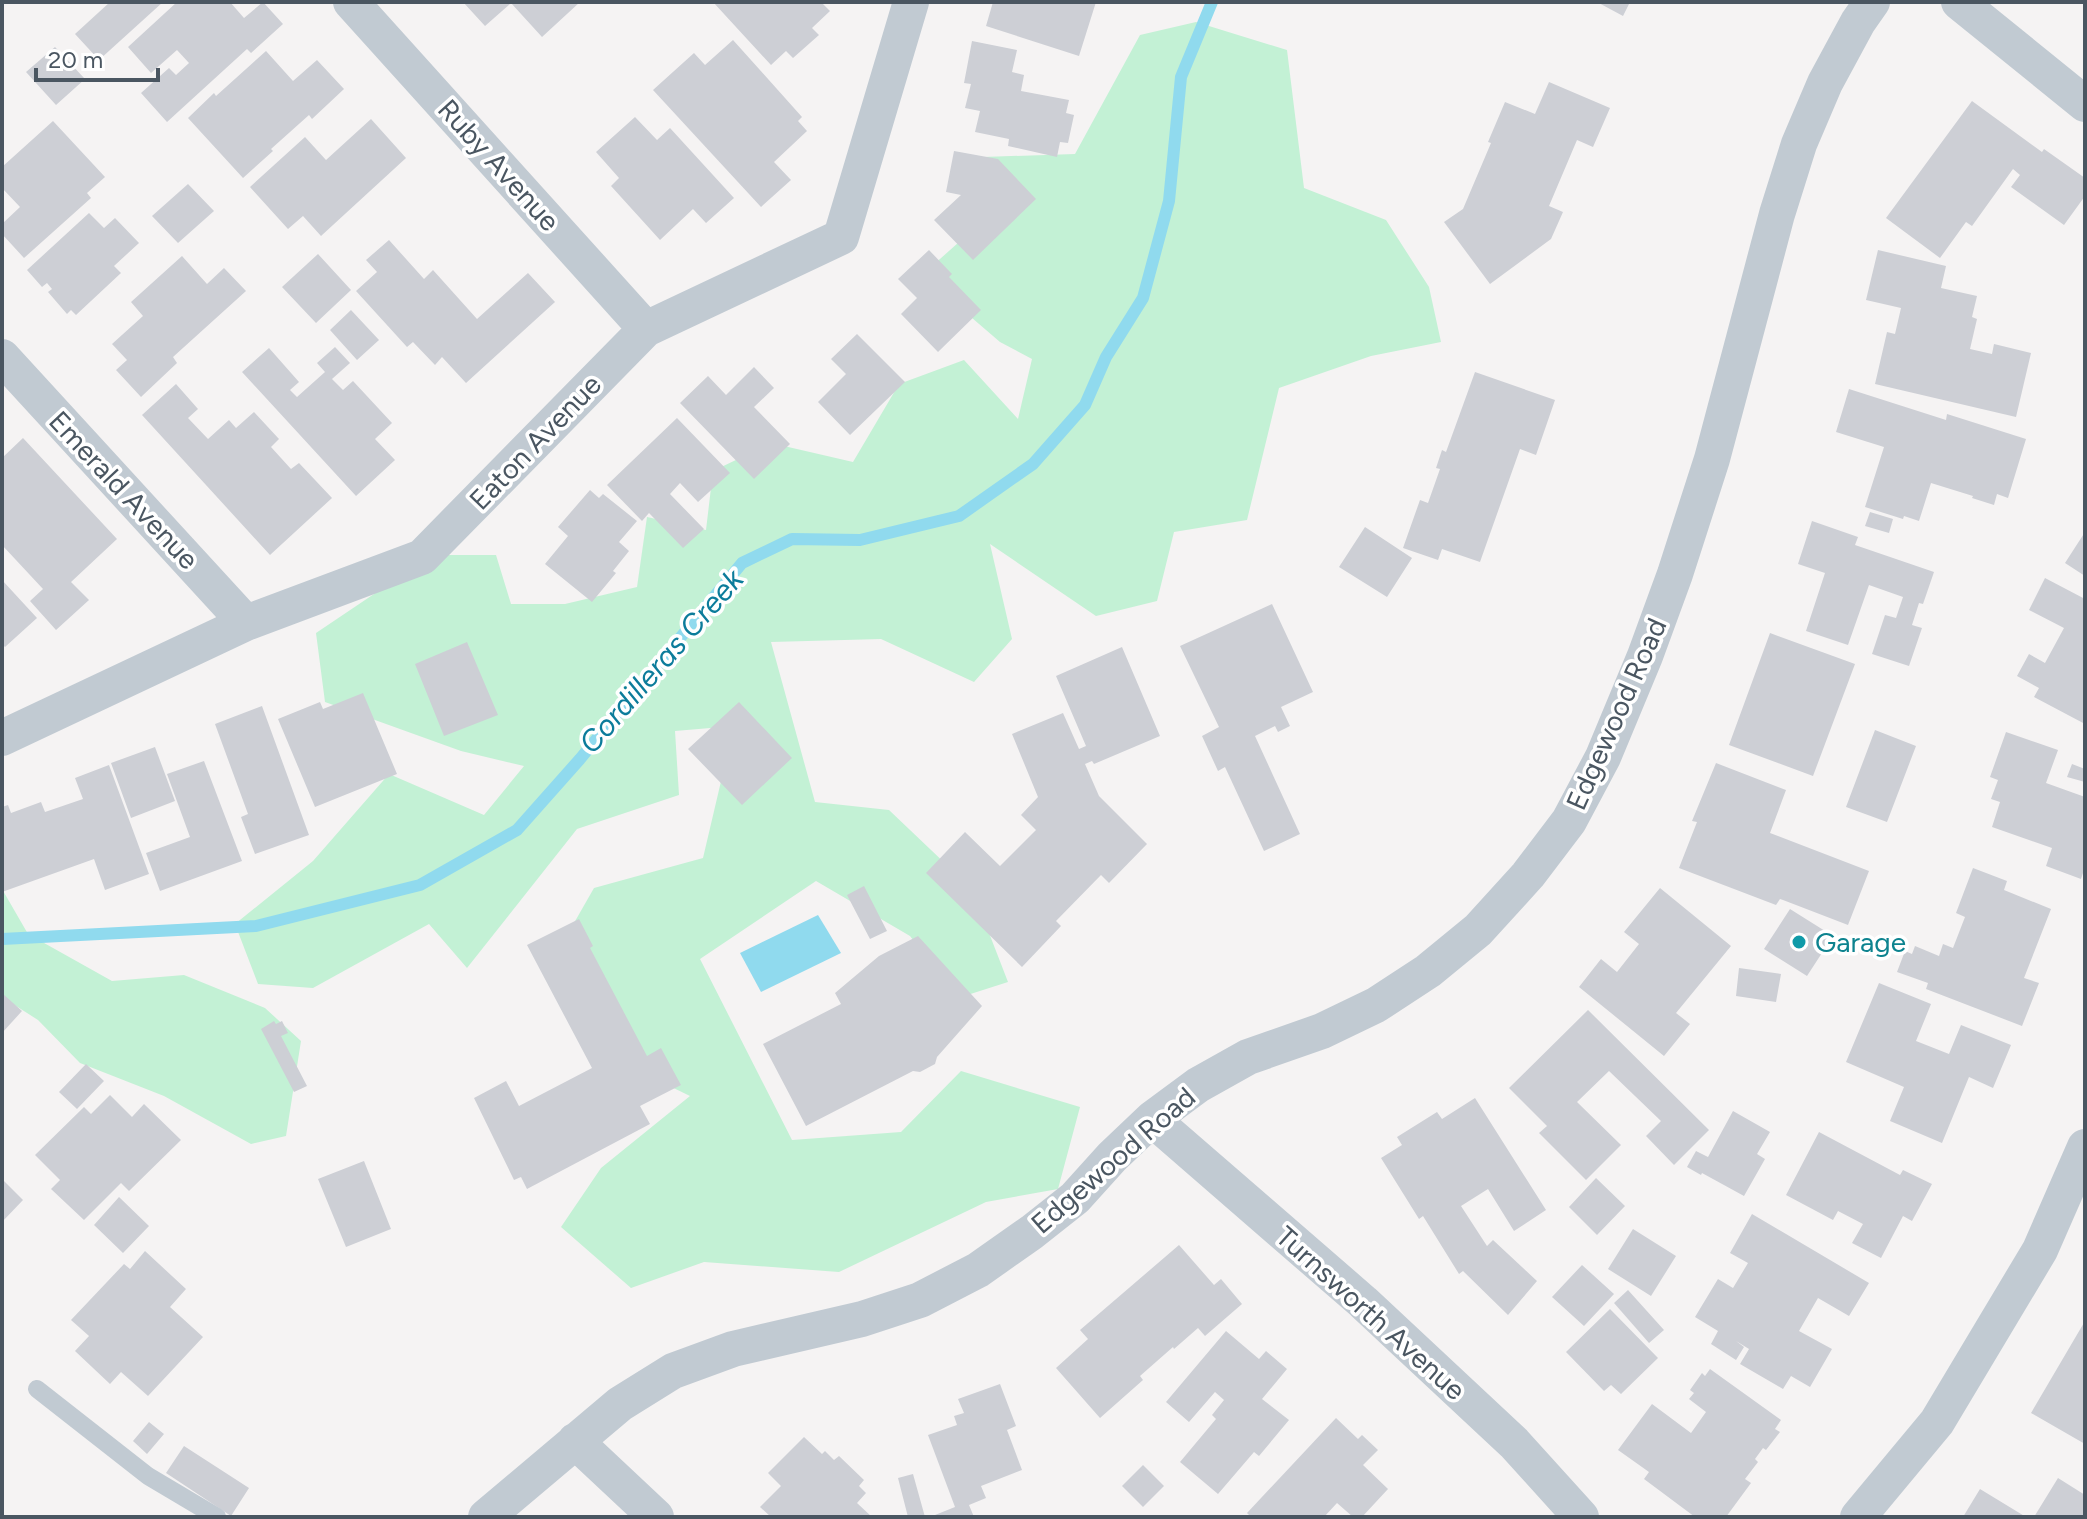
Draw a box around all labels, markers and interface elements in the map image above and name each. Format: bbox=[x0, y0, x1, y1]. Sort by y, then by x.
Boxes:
scale bar bbox=[36, 32, 158, 82]
text: 20 m bbox=[48, 45, 103, 74]
street label: Ruby Avenue bbox=[431, 92, 567, 238]
street label: Eaton Avenue bbox=[462, 367, 608, 517]
street label: Emerald Avenue bbox=[42, 404, 206, 576]
water label: Cordilleras Creek bbox=[571, 560, 752, 761]
street label: Edgewood Road bbox=[1559, 613, 1673, 815]
place label: Garage bbox=[1815, 925, 1906, 959]
marker: Garage bbox=[1790, 933, 1808, 951]
street label: Edgewood Road bbox=[1024, 1080, 1202, 1240]
street label: Turnsworth Avenue bbox=[1269, 1219, 1473, 1407]

